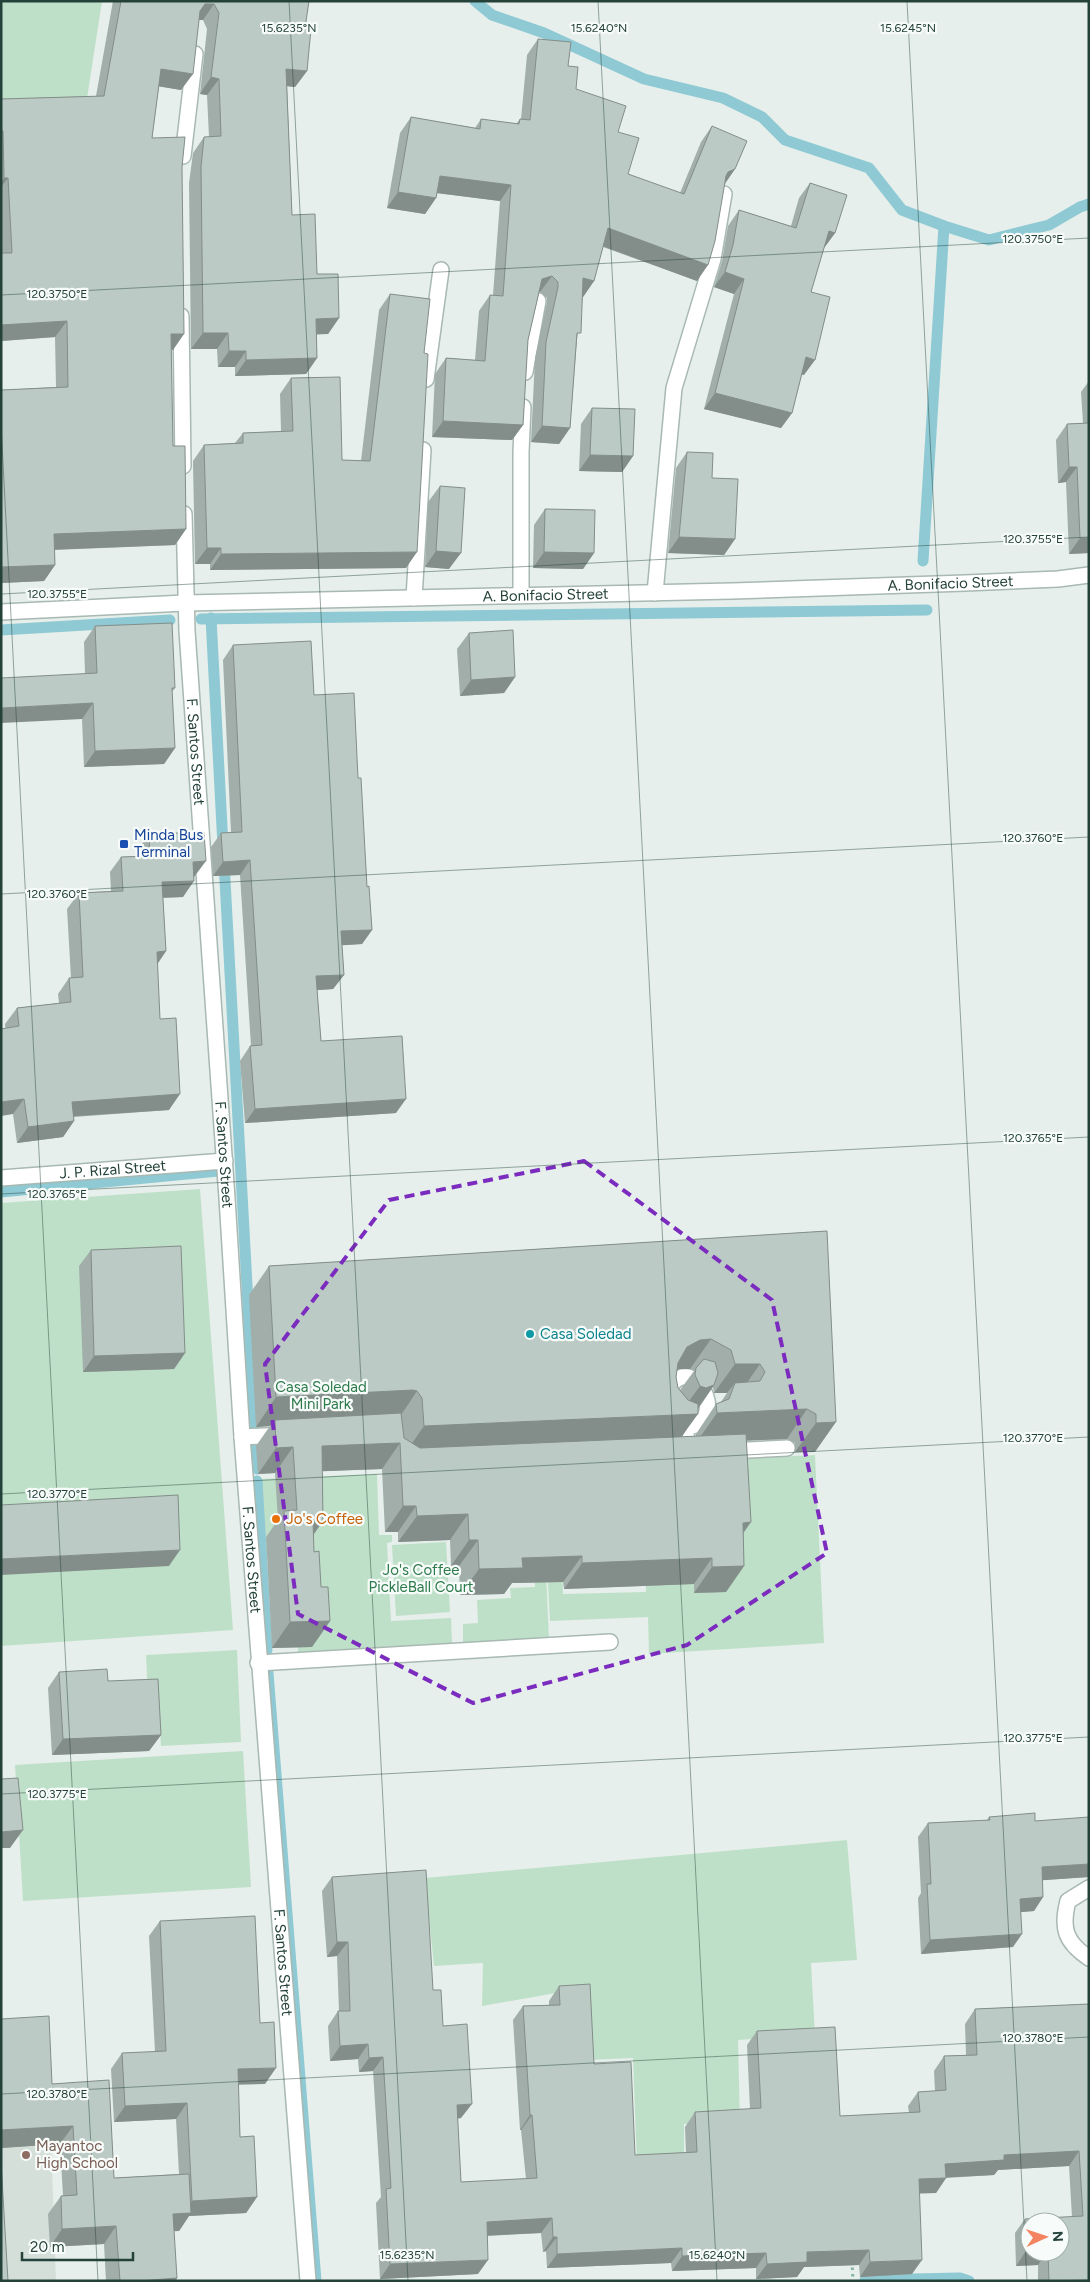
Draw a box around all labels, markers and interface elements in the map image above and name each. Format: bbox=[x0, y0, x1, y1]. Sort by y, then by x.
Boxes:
text: 15.6235°N bbox=[262, 21, 317, 35]
text: 15.6240°N bbox=[571, 21, 627, 35]
text: 15.6245°N bbox=[880, 21, 936, 35]
text: 120.3750°E bbox=[1003, 232, 1063, 246]
text: 120.3750°E bbox=[27, 287, 87, 301]
text: 120.3755°E bbox=[1003, 532, 1063, 546]
street label: A. Bonifacio Street bbox=[887, 572, 1014, 595]
street label: A. Bonifacio Street bbox=[483, 585, 609, 605]
text: 120.3755°E bbox=[27, 587, 87, 601]
street label: F. Santos Street bbox=[183, 697, 208, 806]
place label: Minda Bus Terminal bbox=[134, 826, 203, 861]
text: 120.3760°E bbox=[1003, 831, 1063, 845]
marker: Minda Bus Terminal bbox=[118, 838, 130, 850]
text: 120.3760°E bbox=[27, 887, 87, 901]
street label: F. Santos Street bbox=[211, 1100, 237, 1209]
text: 120.3765°E bbox=[1003, 1131, 1063, 1145]
street label: J. P. Rizal Street bbox=[59, 1156, 167, 1183]
text: 120.3765°E bbox=[27, 1187, 87, 1201]
place label: Casa Soledad bbox=[540, 1325, 631, 1343]
marker: Casa Soledad bbox=[524, 1328, 536, 1340]
park label: Casa Soledad Mini Park bbox=[275, 1378, 367, 1413]
text: 120.3770°E bbox=[1003, 1431, 1063, 1445]
text: 120.3770°E bbox=[27, 1487, 87, 1501]
street label: F. Santos Street bbox=[238, 1505, 265, 1614]
place label: Jo's Coffee bbox=[286, 1510, 363, 1528]
marker: Jo's Coffee bbox=[270, 1513, 282, 1525]
park label: Jo's Coffee PickleBall Court bbox=[369, 1561, 474, 1596]
text: 120.3775°E bbox=[1003, 1731, 1063, 1745]
text: 120.3775°E bbox=[27, 1787, 87, 1801]
street label: F. Santos Street bbox=[270, 1908, 296, 2017]
text: 120.3780°E bbox=[1002, 2031, 1064, 2045]
text: 120.3780°E bbox=[26, 2087, 88, 2101]
place label: Mayantoc High School bbox=[36, 2137, 118, 2172]
marker: Mayantoc High School bbox=[20, 2149, 32, 2161]
north arrow bbox=[1020, 2212, 1070, 2262]
scale bar bbox=[22, 2230, 134, 2262]
text: N bbox=[1049, 2230, 1066, 2242]
text: 20 m bbox=[30, 2238, 64, 2256]
text: 15.6235°N bbox=[380, 2248, 435, 2262]
text: 15.6240°N bbox=[689, 2248, 745, 2262]

